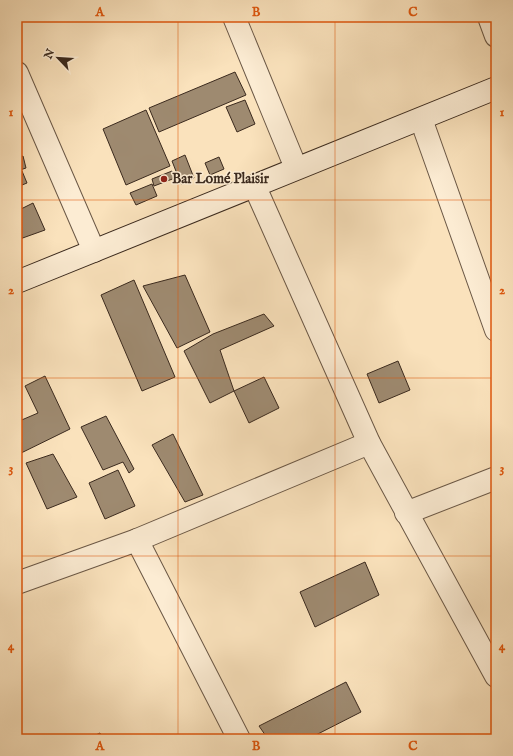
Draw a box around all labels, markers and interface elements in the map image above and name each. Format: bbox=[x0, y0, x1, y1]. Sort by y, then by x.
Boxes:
text: A bbox=[95, 4, 106, 21]
text: B bbox=[252, 4, 261, 21]
text: C bbox=[408, 4, 418, 21]
north arrow bbox=[38, 38, 78, 78]
text: N bbox=[41, 46, 58, 62]
text: 1 bbox=[9, 104, 14, 121]
text: 1 bbox=[500, 104, 505, 121]
place label: Bar Lomé Plaisir bbox=[172, 170, 270, 188]
marker: Bar Lomé Plaisir bbox=[159, 174, 169, 184]
text: 2 bbox=[8, 282, 14, 299]
text: 2 bbox=[499, 282, 505, 299]
text: 3 bbox=[9, 460, 14, 477]
text: 3 bbox=[500, 460, 505, 477]
text: 4 bbox=[8, 638, 15, 655]
text: 4 bbox=[499, 638, 506, 655]
text: A bbox=[95, 738, 106, 755]
text: B bbox=[252, 738, 261, 755]
text: C bbox=[408, 738, 418, 755]

